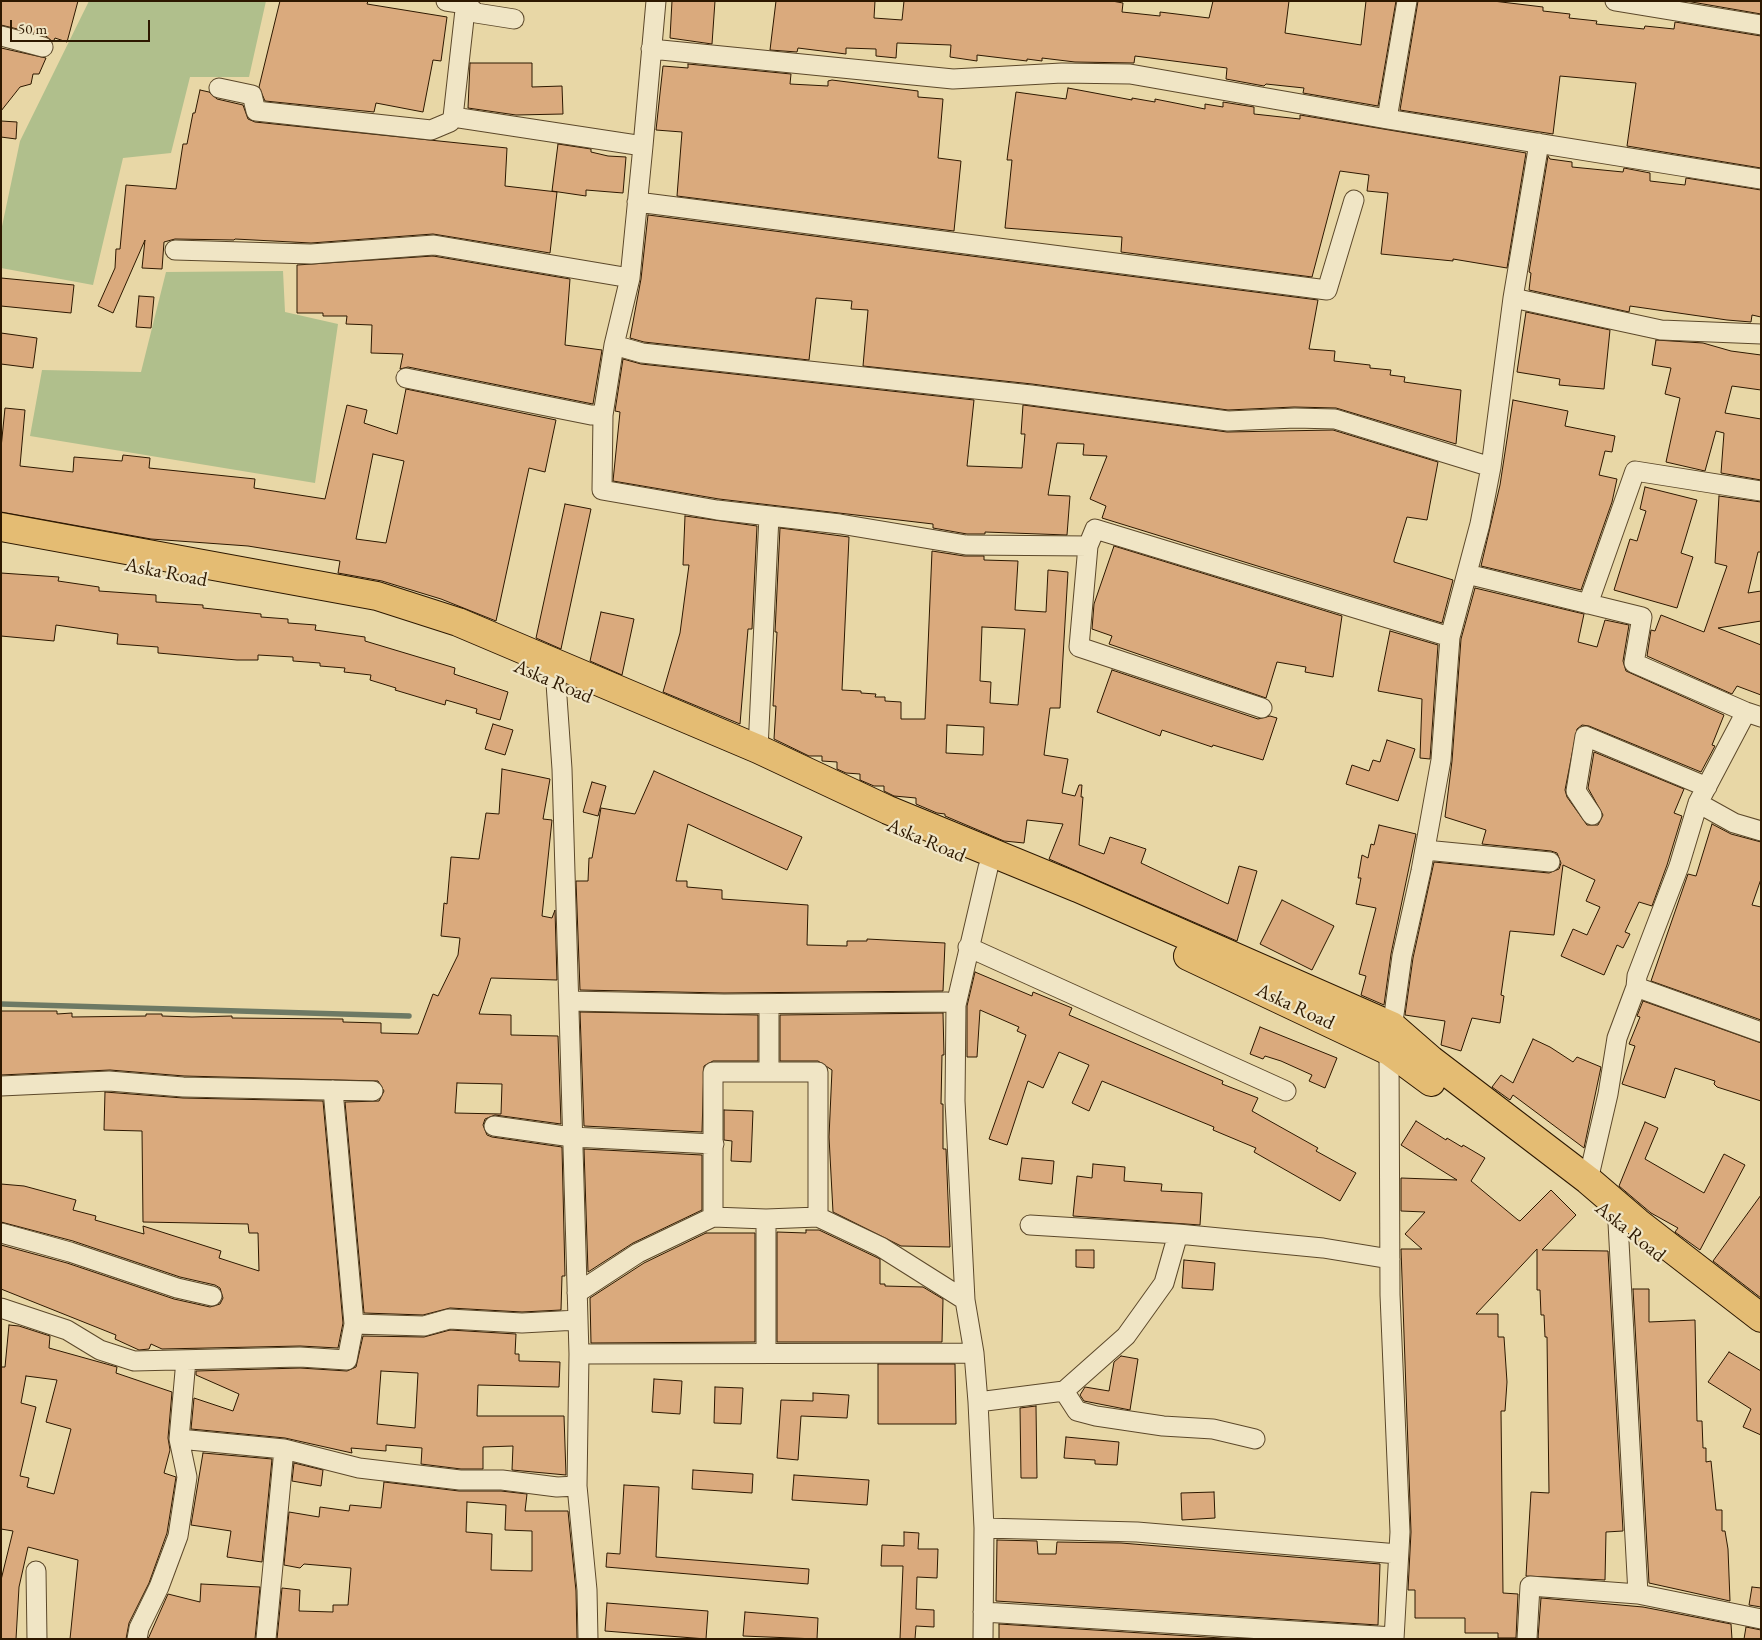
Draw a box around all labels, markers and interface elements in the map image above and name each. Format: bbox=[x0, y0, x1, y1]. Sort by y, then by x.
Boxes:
scale bar bbox=[12, 10, 152, 42]
text: 50 m bbox=[18, 19, 47, 38]
street label: Aska Road bbox=[123, 553, 209, 593]
street label: Aska Road bbox=[510, 655, 596, 709]
street label: Aska Road bbox=[883, 814, 969, 868]
street label: Aska Road bbox=[1252, 978, 1338, 1036]
street label: Aska Road bbox=[1590, 1196, 1670, 1268]

